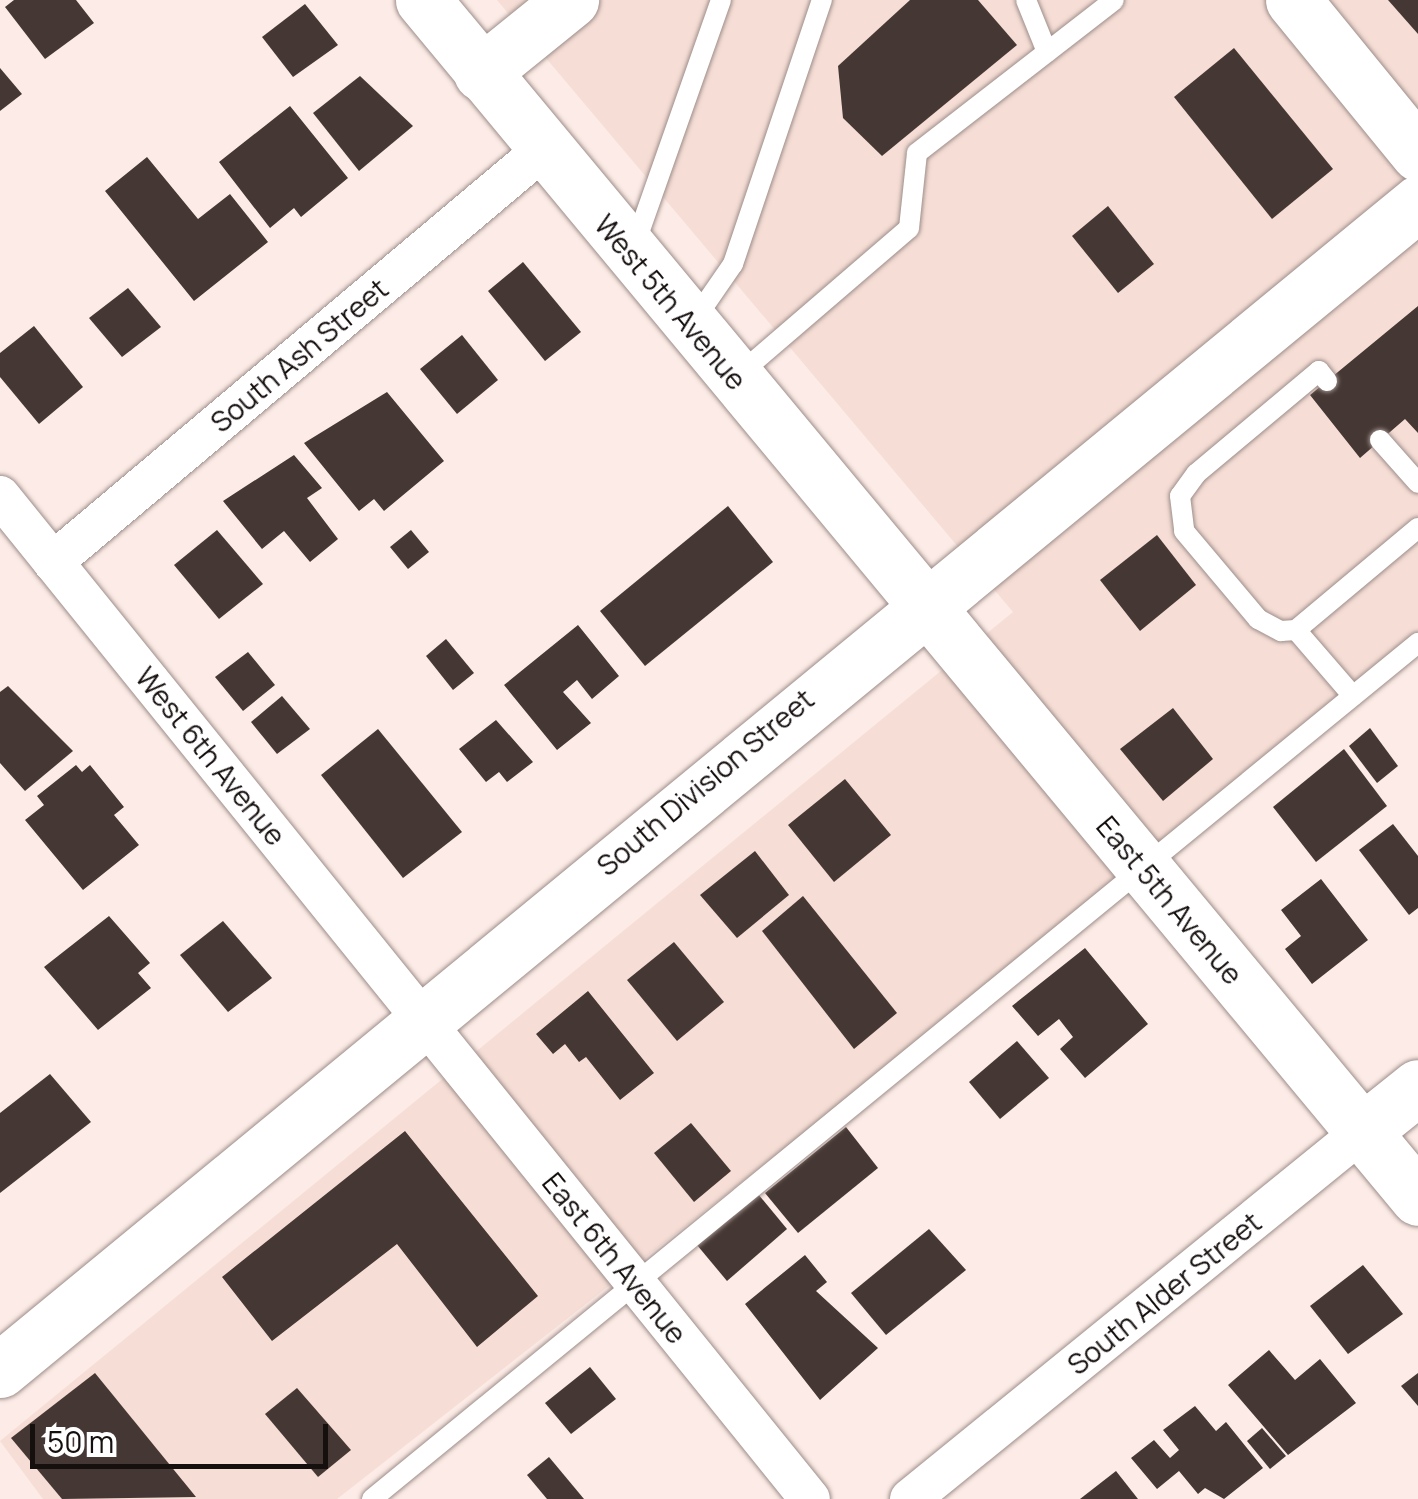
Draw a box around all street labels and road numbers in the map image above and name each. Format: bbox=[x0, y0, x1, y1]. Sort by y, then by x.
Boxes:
street label: West 5th Avenue bbox=[588, 208, 754, 396]
street label: South Ash Street bbox=[204, 271, 394, 439]
street label: West 6th Avenue bbox=[129, 660, 293, 852]
street label: South Division Street bbox=[590, 682, 820, 882]
street label: East 5th Avenue bbox=[1090, 809, 1250, 991]
street label: East 6th Avenue bbox=[536, 1166, 694, 1350]
street label: South Alder Street bbox=[1061, 1205, 1267, 1381]

